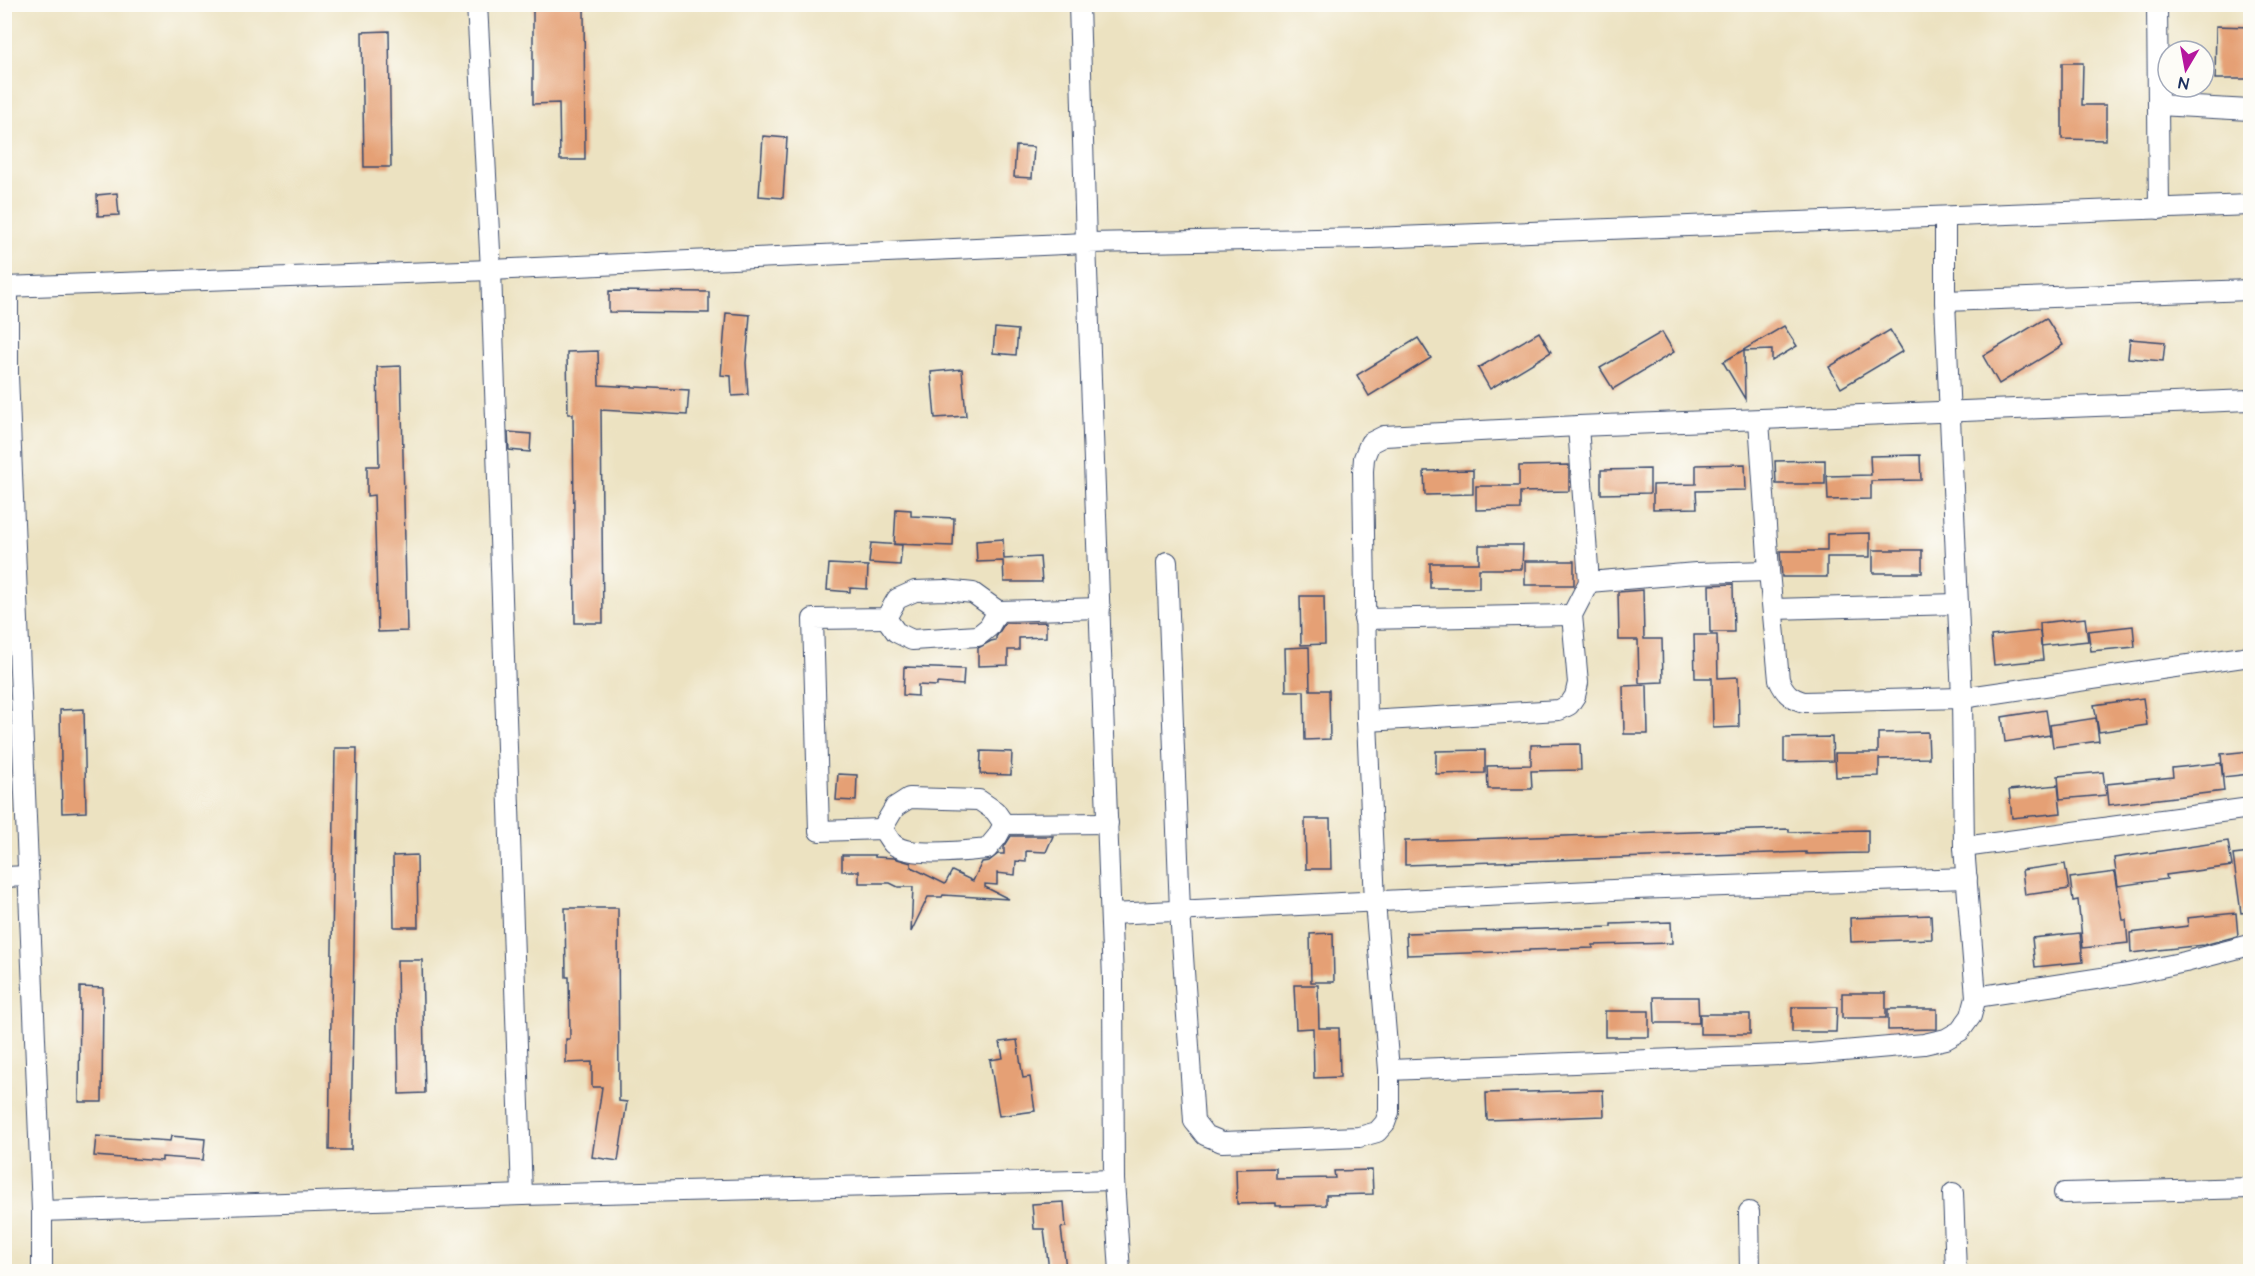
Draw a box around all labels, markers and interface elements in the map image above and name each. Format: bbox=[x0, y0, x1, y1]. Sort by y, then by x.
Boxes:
north arrow bbox=[2156, 39, 2216, 99]
text: N bbox=[2177, 71, 2190, 94]

